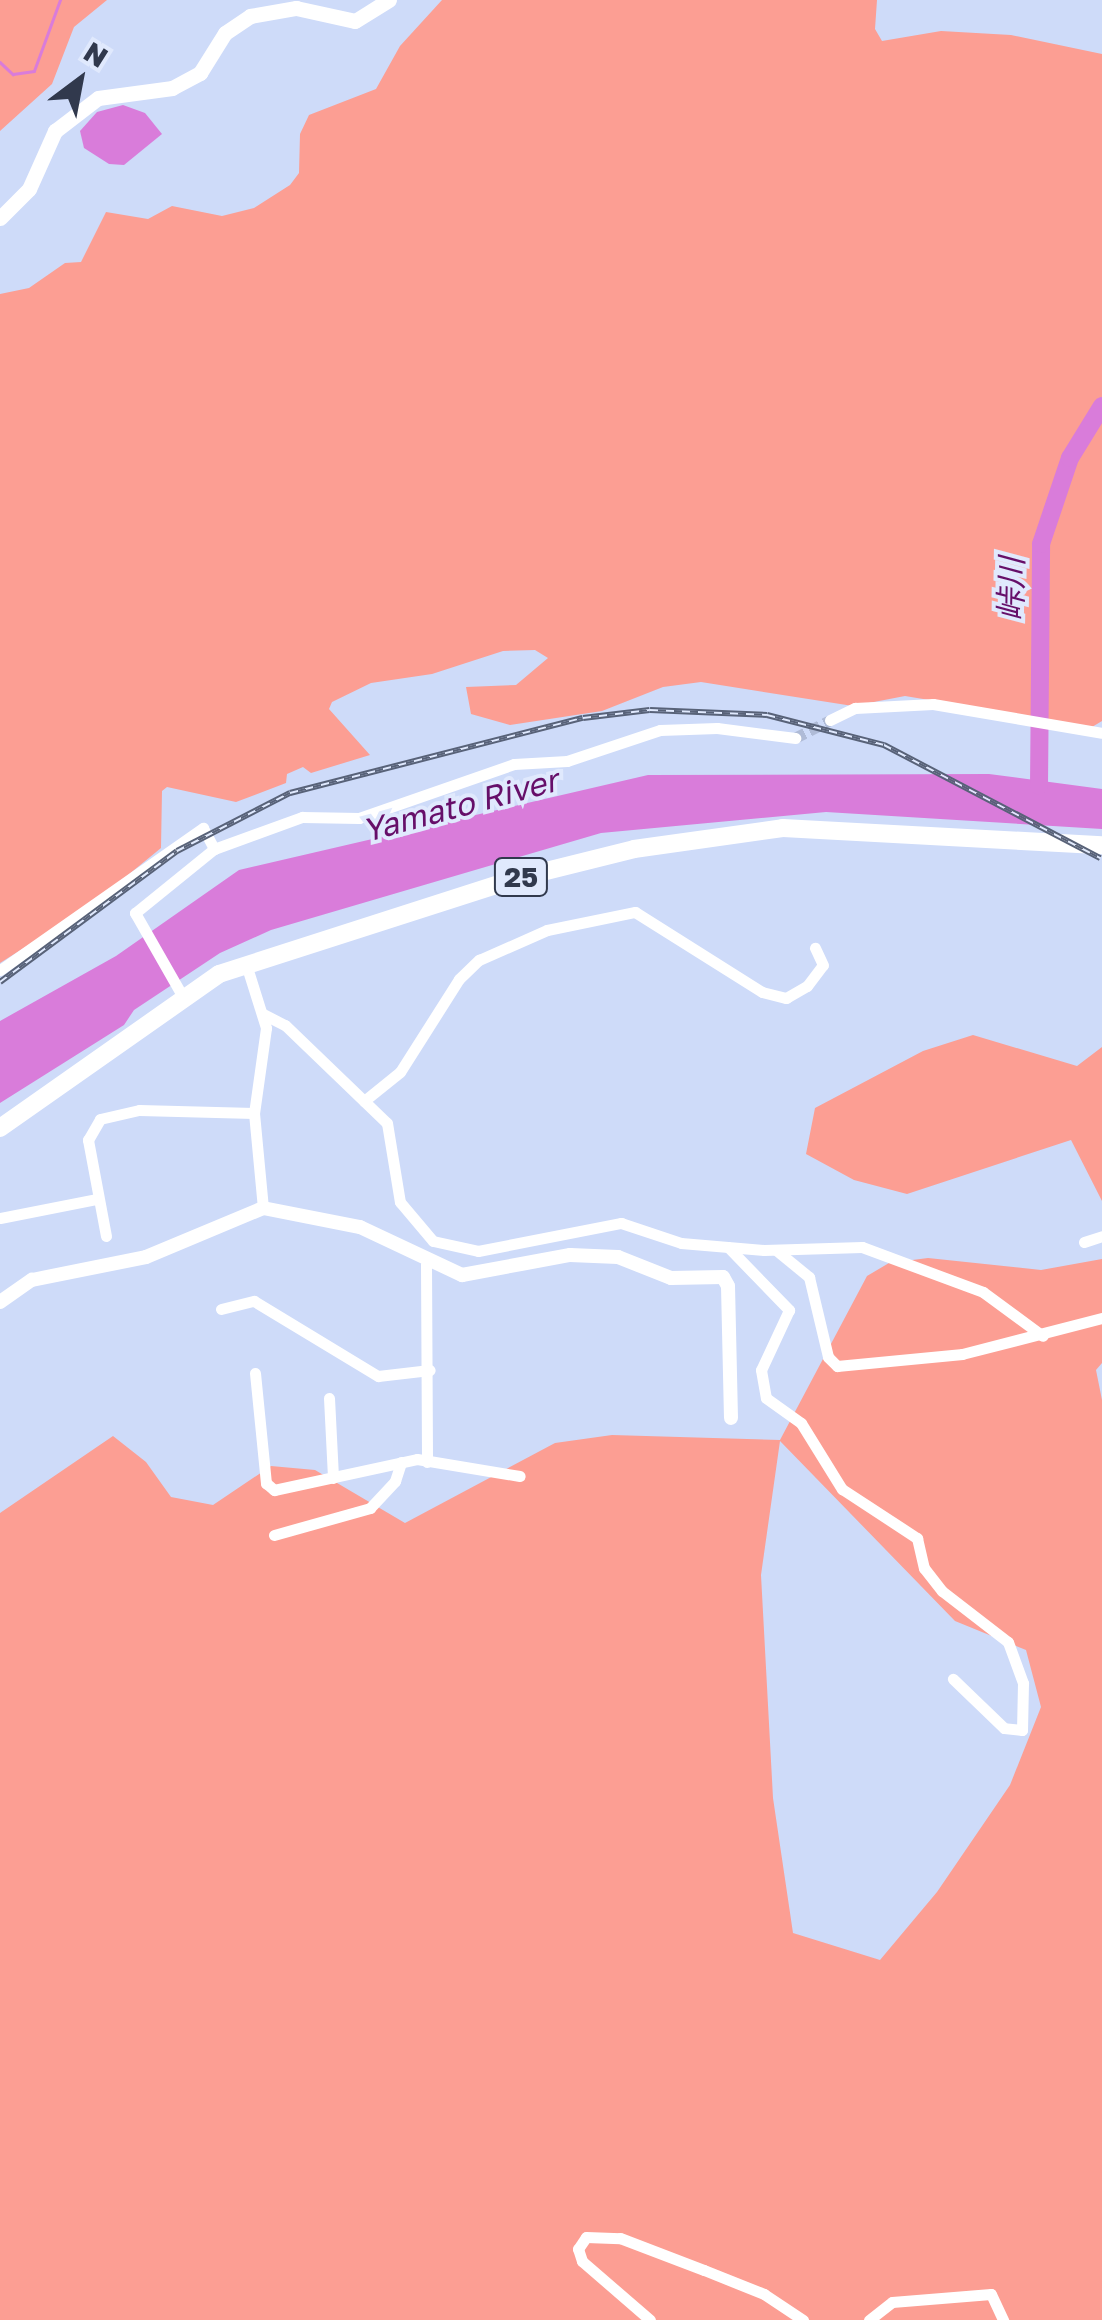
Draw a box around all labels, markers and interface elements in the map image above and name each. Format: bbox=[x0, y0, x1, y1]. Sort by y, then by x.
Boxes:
north arrow bbox=[30, 30, 130, 130]
text: N bbox=[78, 35, 114, 74]
water label: 峠川 bbox=[991, 557, 1031, 621]
water label: Yamato River bbox=[358, 760, 562, 850]
road number: 25 bbox=[494, 854, 548, 900]

